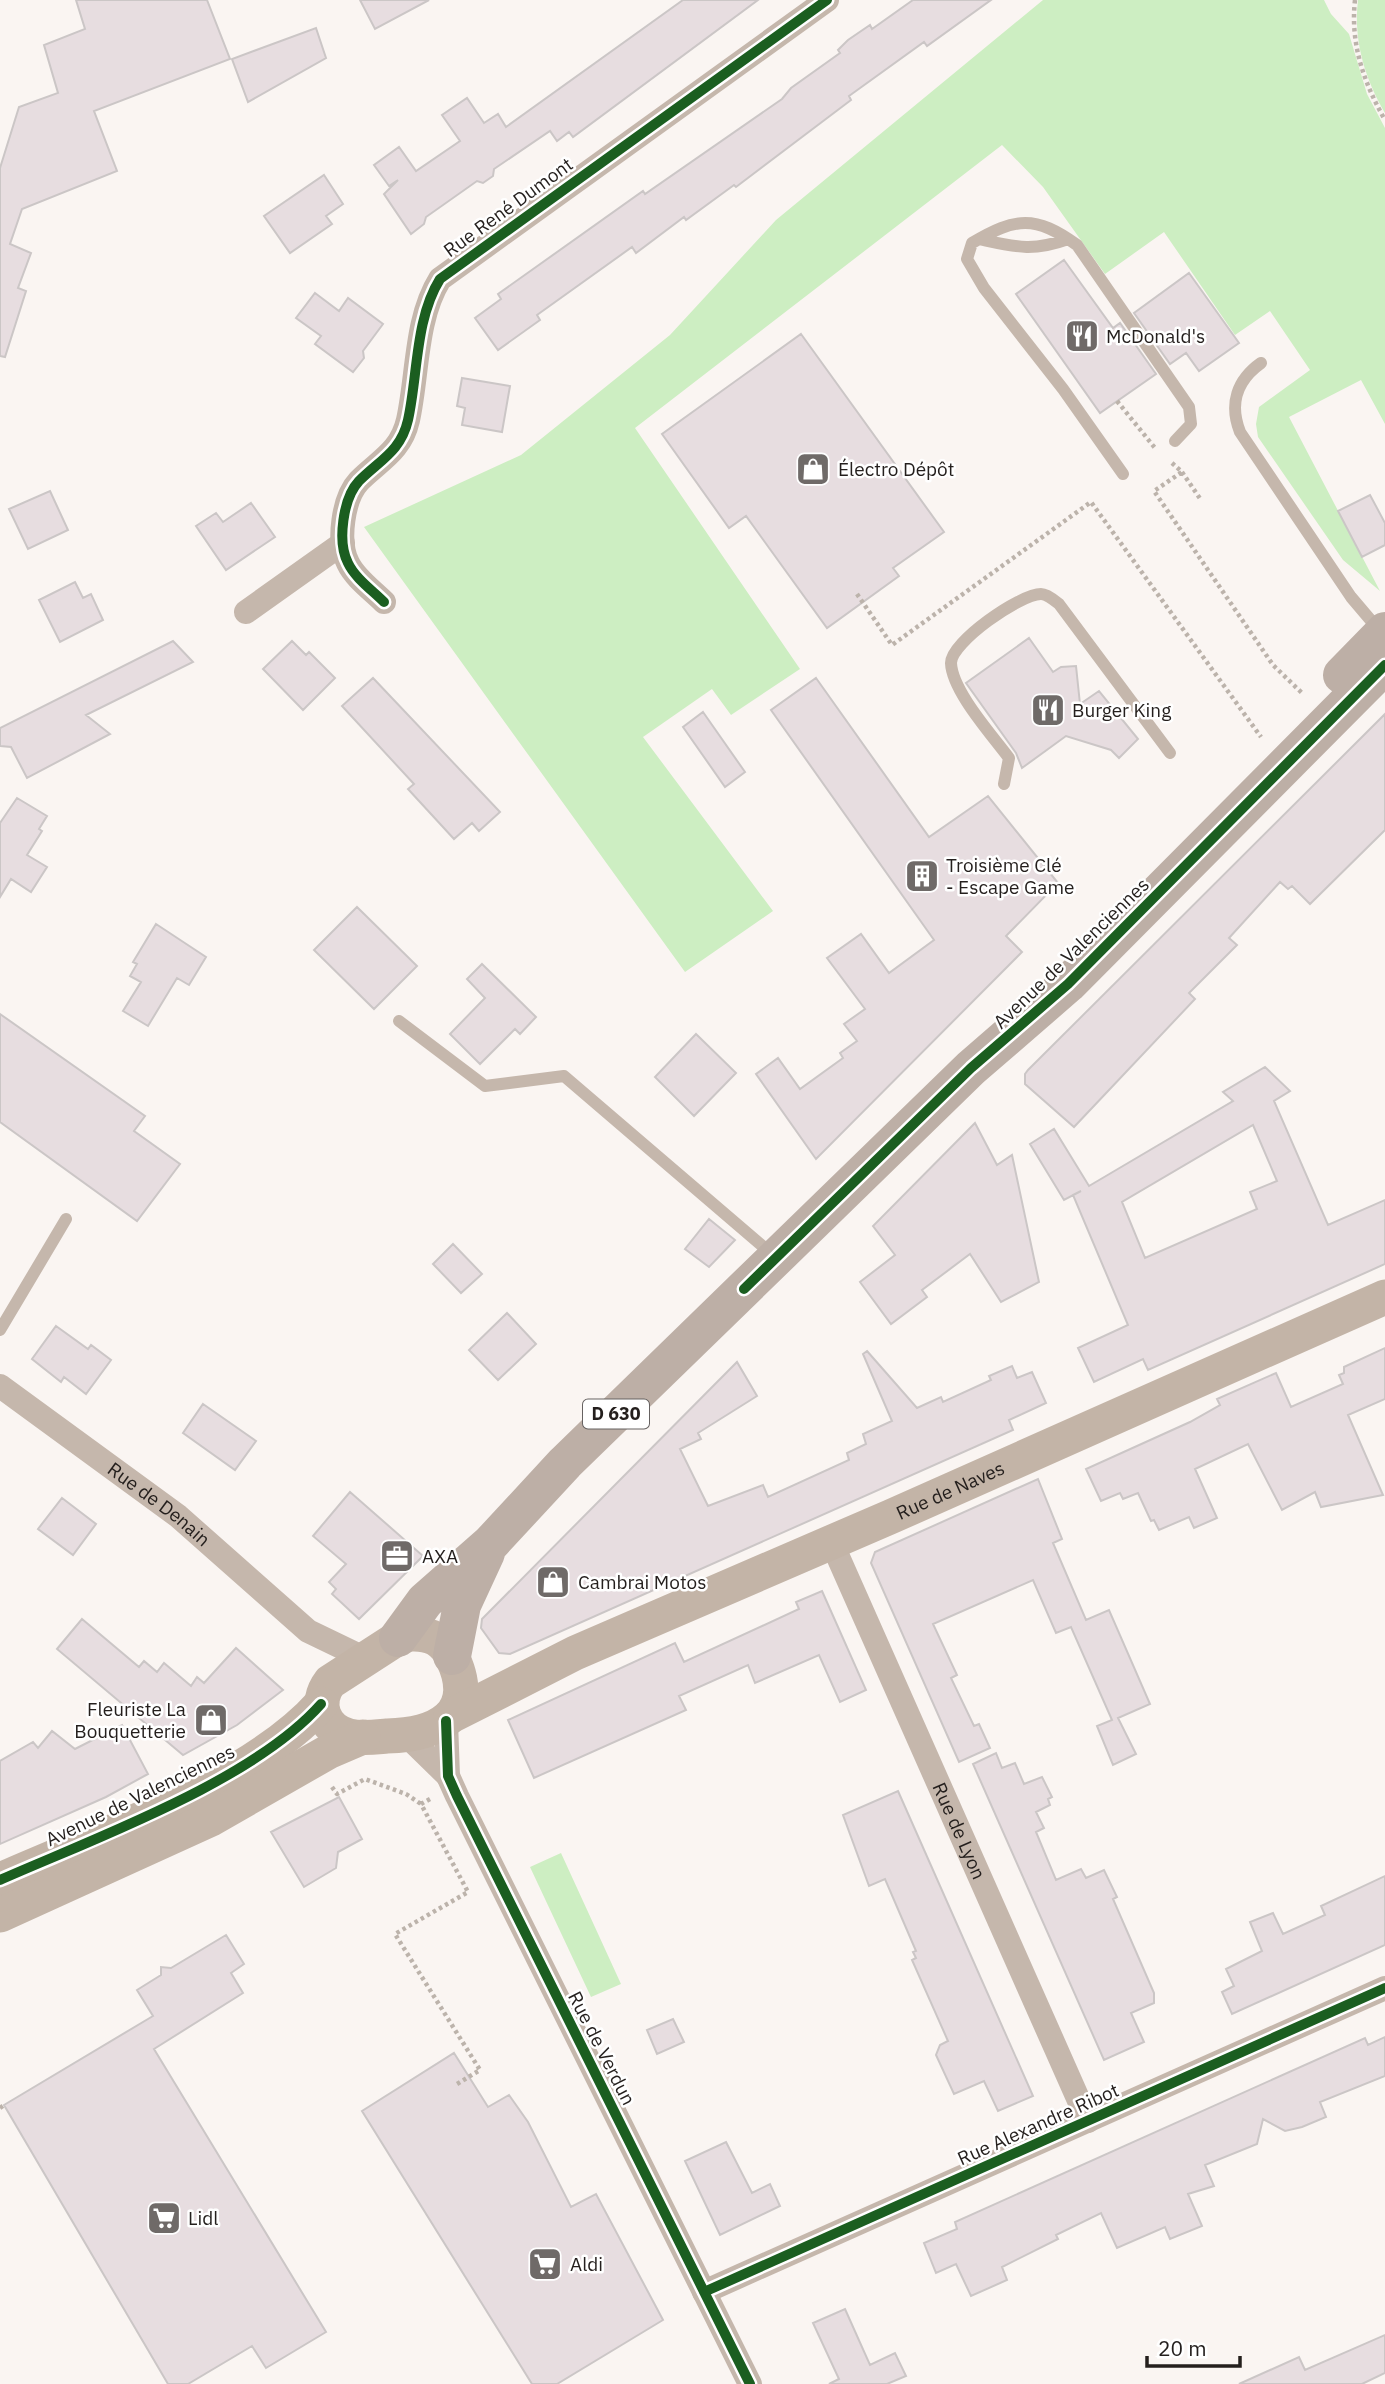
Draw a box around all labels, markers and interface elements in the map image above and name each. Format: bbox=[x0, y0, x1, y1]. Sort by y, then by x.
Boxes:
street label: Rue René Dumont bbox=[439, 152, 577, 262]
restaurant icon: McDonald's bbox=[1063, 317, 1101, 355]
place label: McDonald's bbox=[1106, 324, 1205, 348]
shop icon: Électro Dépôt bbox=[794, 450, 832, 488]
place label: Électro Dépôt bbox=[838, 457, 954, 481]
restaurant icon: Burger King bbox=[1029, 691, 1067, 729]
place label: Burger King bbox=[1072, 698, 1171, 722]
place label: Troisième Clé - Escape Game bbox=[946, 853, 1074, 899]
building icon: Troisième Clé - Escape Game bbox=[903, 857, 941, 895]
street label: Avenue de Valenciennes bbox=[988, 872, 1154, 1034]
road number: D 630 bbox=[583, 1400, 649, 1428]
street label: Rue de Naves bbox=[892, 1456, 1008, 1525]
street label: Rue de Denain bbox=[103, 1457, 215, 1551]
office icon: AXA bbox=[378, 1537, 416, 1575]
place label: AXA bbox=[422, 1544, 458, 1568]
shop icon: Cambrai Motos bbox=[534, 1563, 572, 1601]
place label: Cambrai Motos bbox=[578, 1570, 706, 1594]
place label: Fleuriste La Bouquetterie bbox=[74, 1697, 186, 1743]
shop icon: Fleuriste La Bouquetterie bbox=[192, 1701, 230, 1739]
street label: Avenue de Valenciennes bbox=[42, 1739, 238, 1851]
street label: Rue de Lyon bbox=[927, 1779, 991, 1883]
street label: Rue de Verdun bbox=[563, 1987, 641, 2109]
street label: Rue Alexandre Ribot bbox=[954, 2078, 1122, 2170]
supermarket icon: Lidl bbox=[145, 2199, 183, 2237]
place label: Lidl bbox=[188, 2206, 218, 2230]
supermarket icon: Aldi bbox=[526, 2245, 564, 2283]
place label: Aldi bbox=[570, 2252, 603, 2276]
scale bar bbox=[1147, 2324, 1240, 2368]
text: 20 m bbox=[1158, 2334, 1207, 2362]

